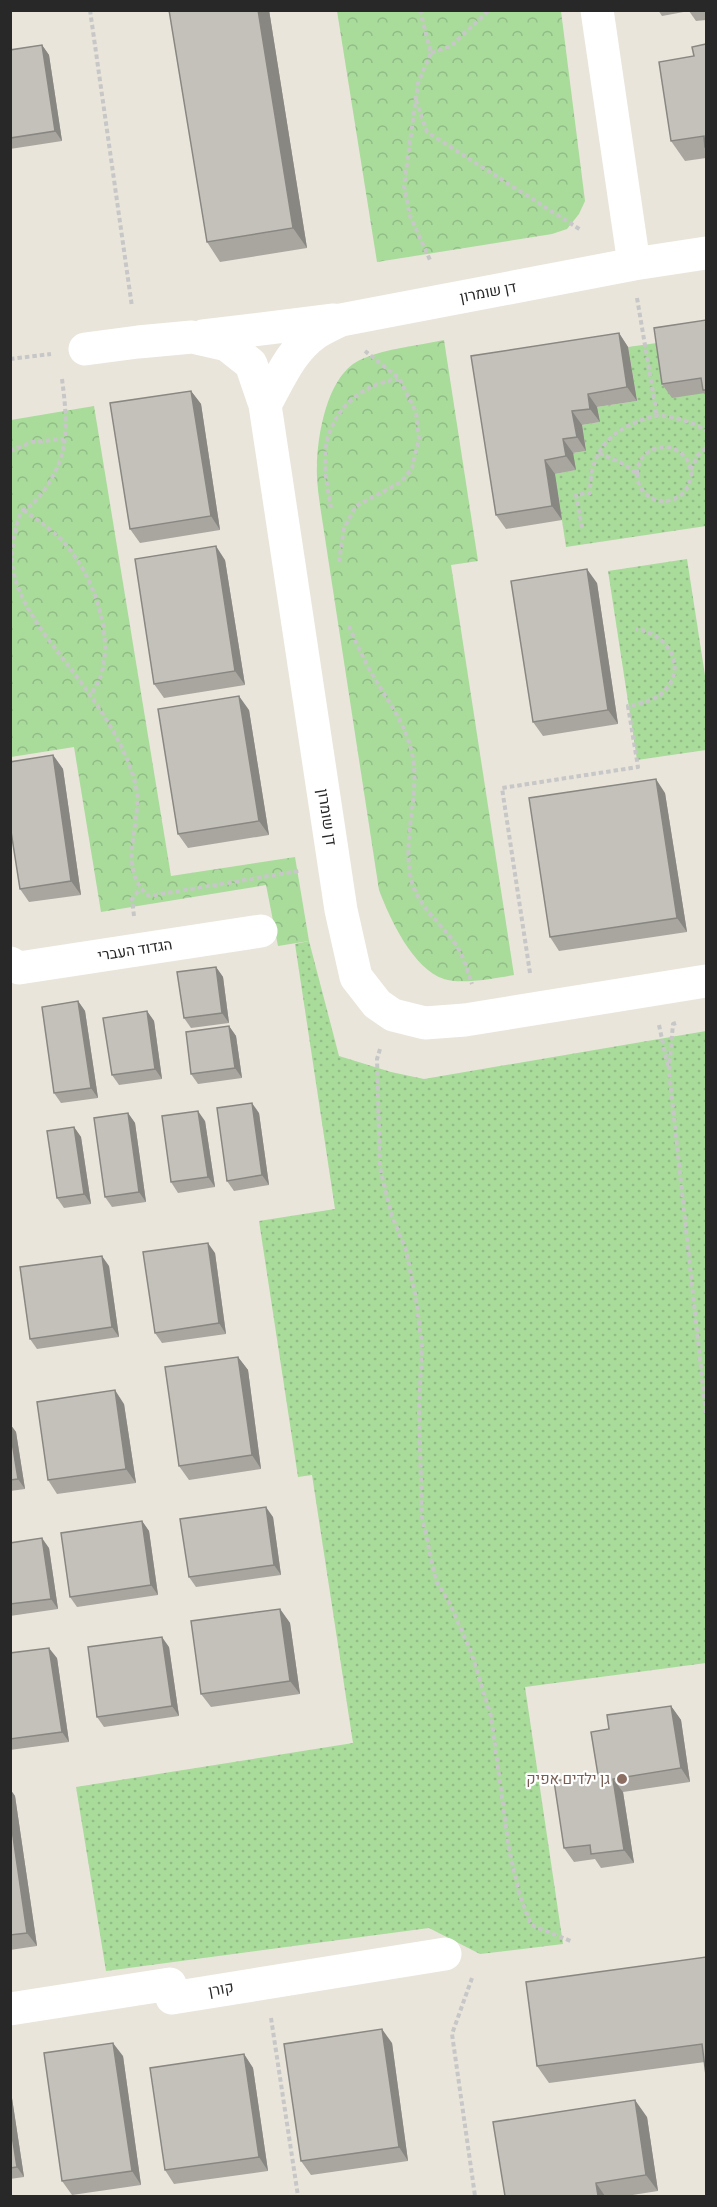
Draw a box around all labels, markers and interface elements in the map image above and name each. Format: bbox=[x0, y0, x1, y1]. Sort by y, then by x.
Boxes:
street label: דן שומרון bbox=[458, 278, 518, 306]
street label: דן שומרון bbox=[314, 787, 340, 847]
street label: הגדוד העברי bbox=[96, 935, 174, 965]
place label: גן ילדים אפיק bbox=[526, 1770, 610, 1788]
marker: גן ילדים אפיק bbox=[615, 1772, 629, 1786]
street label: קורן bbox=[207, 1978, 235, 2000]

